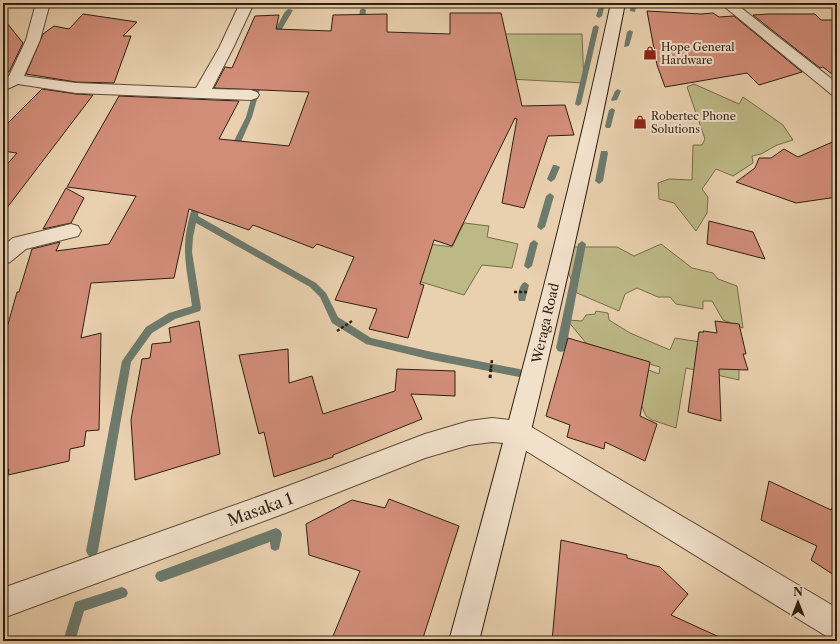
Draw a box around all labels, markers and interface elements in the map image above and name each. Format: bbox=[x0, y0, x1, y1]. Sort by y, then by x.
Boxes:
place label: Hope General Hardware bbox=[661, 40, 735, 67]
shop icon: Hope General Hardware bbox=[642, 45, 658, 61]
place label: Robertec Phone Solutions bbox=[651, 109, 736, 136]
shop icon: Robertec Phone Solutions bbox=[632, 114, 648, 130]
street label: Weraga Road bbox=[528, 281, 562, 366]
street label: Masaka 1 bbox=[225, 488, 296, 530]
north arrow bbox=[778, 582, 818, 622]
text: N bbox=[793, 585, 803, 599]

